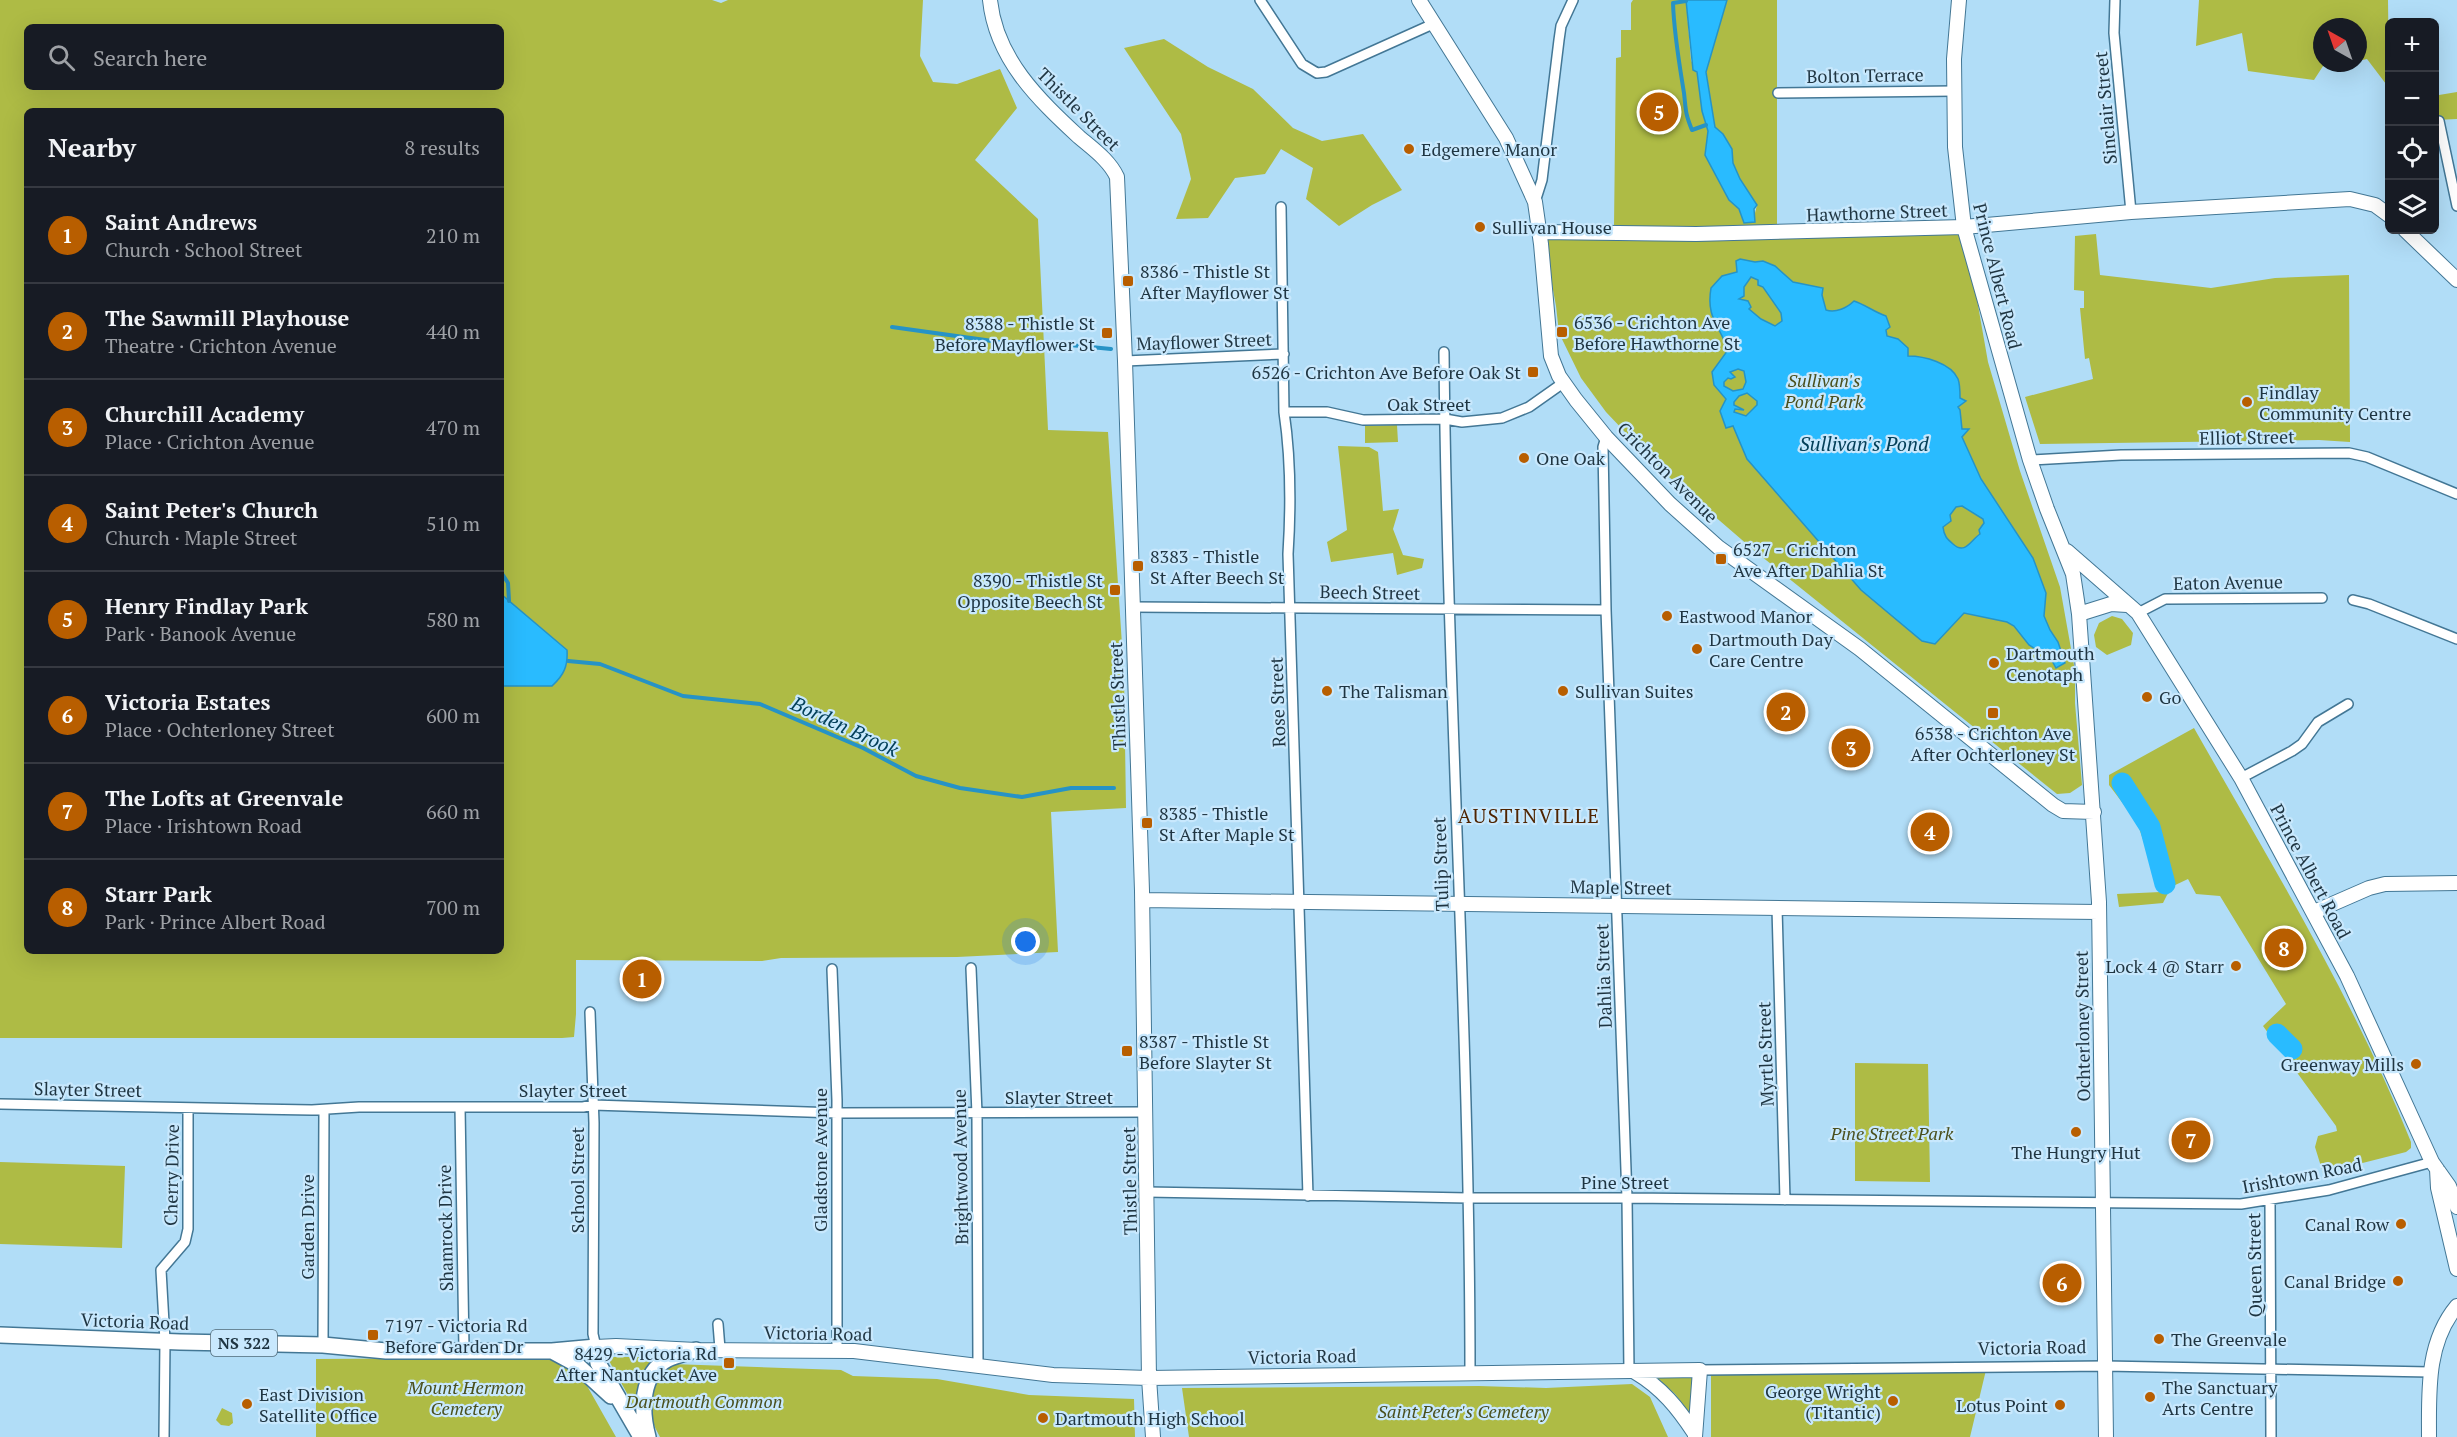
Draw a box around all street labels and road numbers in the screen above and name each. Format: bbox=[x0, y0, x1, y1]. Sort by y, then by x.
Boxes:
street label: Sinclair Street bbox=[2088, 50, 2122, 166]
street label: Thistle Street bbox=[1032, 62, 1126, 156]
street label: Bolton Terrace bbox=[1806, 62, 1924, 88]
street label: Hawthorne Street bbox=[1806, 198, 1948, 226]
street label: Prince Albert Road bbox=[1968, 201, 2028, 351]
street label: Mayflower Street bbox=[1136, 327, 1273, 355]
street label: Oak Street bbox=[1387, 392, 1471, 416]
street label: Crichton Avenue bbox=[1612, 416, 1724, 528]
street label: Elliot Street bbox=[2199, 424, 2295, 450]
street label: Eaton Avenue bbox=[2173, 569, 2283, 595]
street label: Beech Street bbox=[1320, 579, 1421, 605]
street label: Thistle Street bbox=[1103, 641, 1131, 751]
street label: Rose Street bbox=[1263, 656, 1291, 748]
street label: Prince Albert Road bbox=[2265, 799, 2357, 943]
street label: Tulip Street bbox=[1426, 816, 1454, 912]
street label: Maple Street bbox=[1570, 874, 1672, 900]
street label: Dahlia Street bbox=[1589, 923, 1617, 1029]
street label: Ochterloney Street bbox=[2069, 950, 2095, 1102]
street label: Myrtle Street bbox=[1751, 1001, 1779, 1107]
street label: Slayter Street bbox=[34, 1076, 143, 1102]
street label: Slayter Street bbox=[519, 1078, 627, 1102]
street label: Slayter Street bbox=[1005, 1085, 1113, 1109]
street label: Gladstone Avenue bbox=[808, 1088, 832, 1232]
street label: Brightwood Avenue bbox=[947, 1089, 973, 1245]
street label: Cherry Drive bbox=[158, 1124, 184, 1226]
street label: Thistle Street bbox=[1116, 1126, 1142, 1235]
street label: School Street bbox=[565, 1127, 589, 1233]
street label: Irishtown Road bbox=[2240, 1152, 2364, 1198]
street label: Shamrock Drive bbox=[432, 1164, 458, 1292]
street label: Pine Street bbox=[1581, 1170, 1669, 1194]
street label: Garden Drive bbox=[295, 1174, 319, 1280]
street label: Queen Street bbox=[2241, 1212, 2267, 1318]
street label: Victoria Road bbox=[80, 1307, 190, 1335]
street label: Victoria Road bbox=[763, 1320, 873, 1346]
road number: NS 322 bbox=[211, 1330, 277, 1356]
street label: Victoria Road bbox=[1977, 1334, 2087, 1360]
street label: Victoria Road bbox=[1247, 1343, 1357, 1369]

